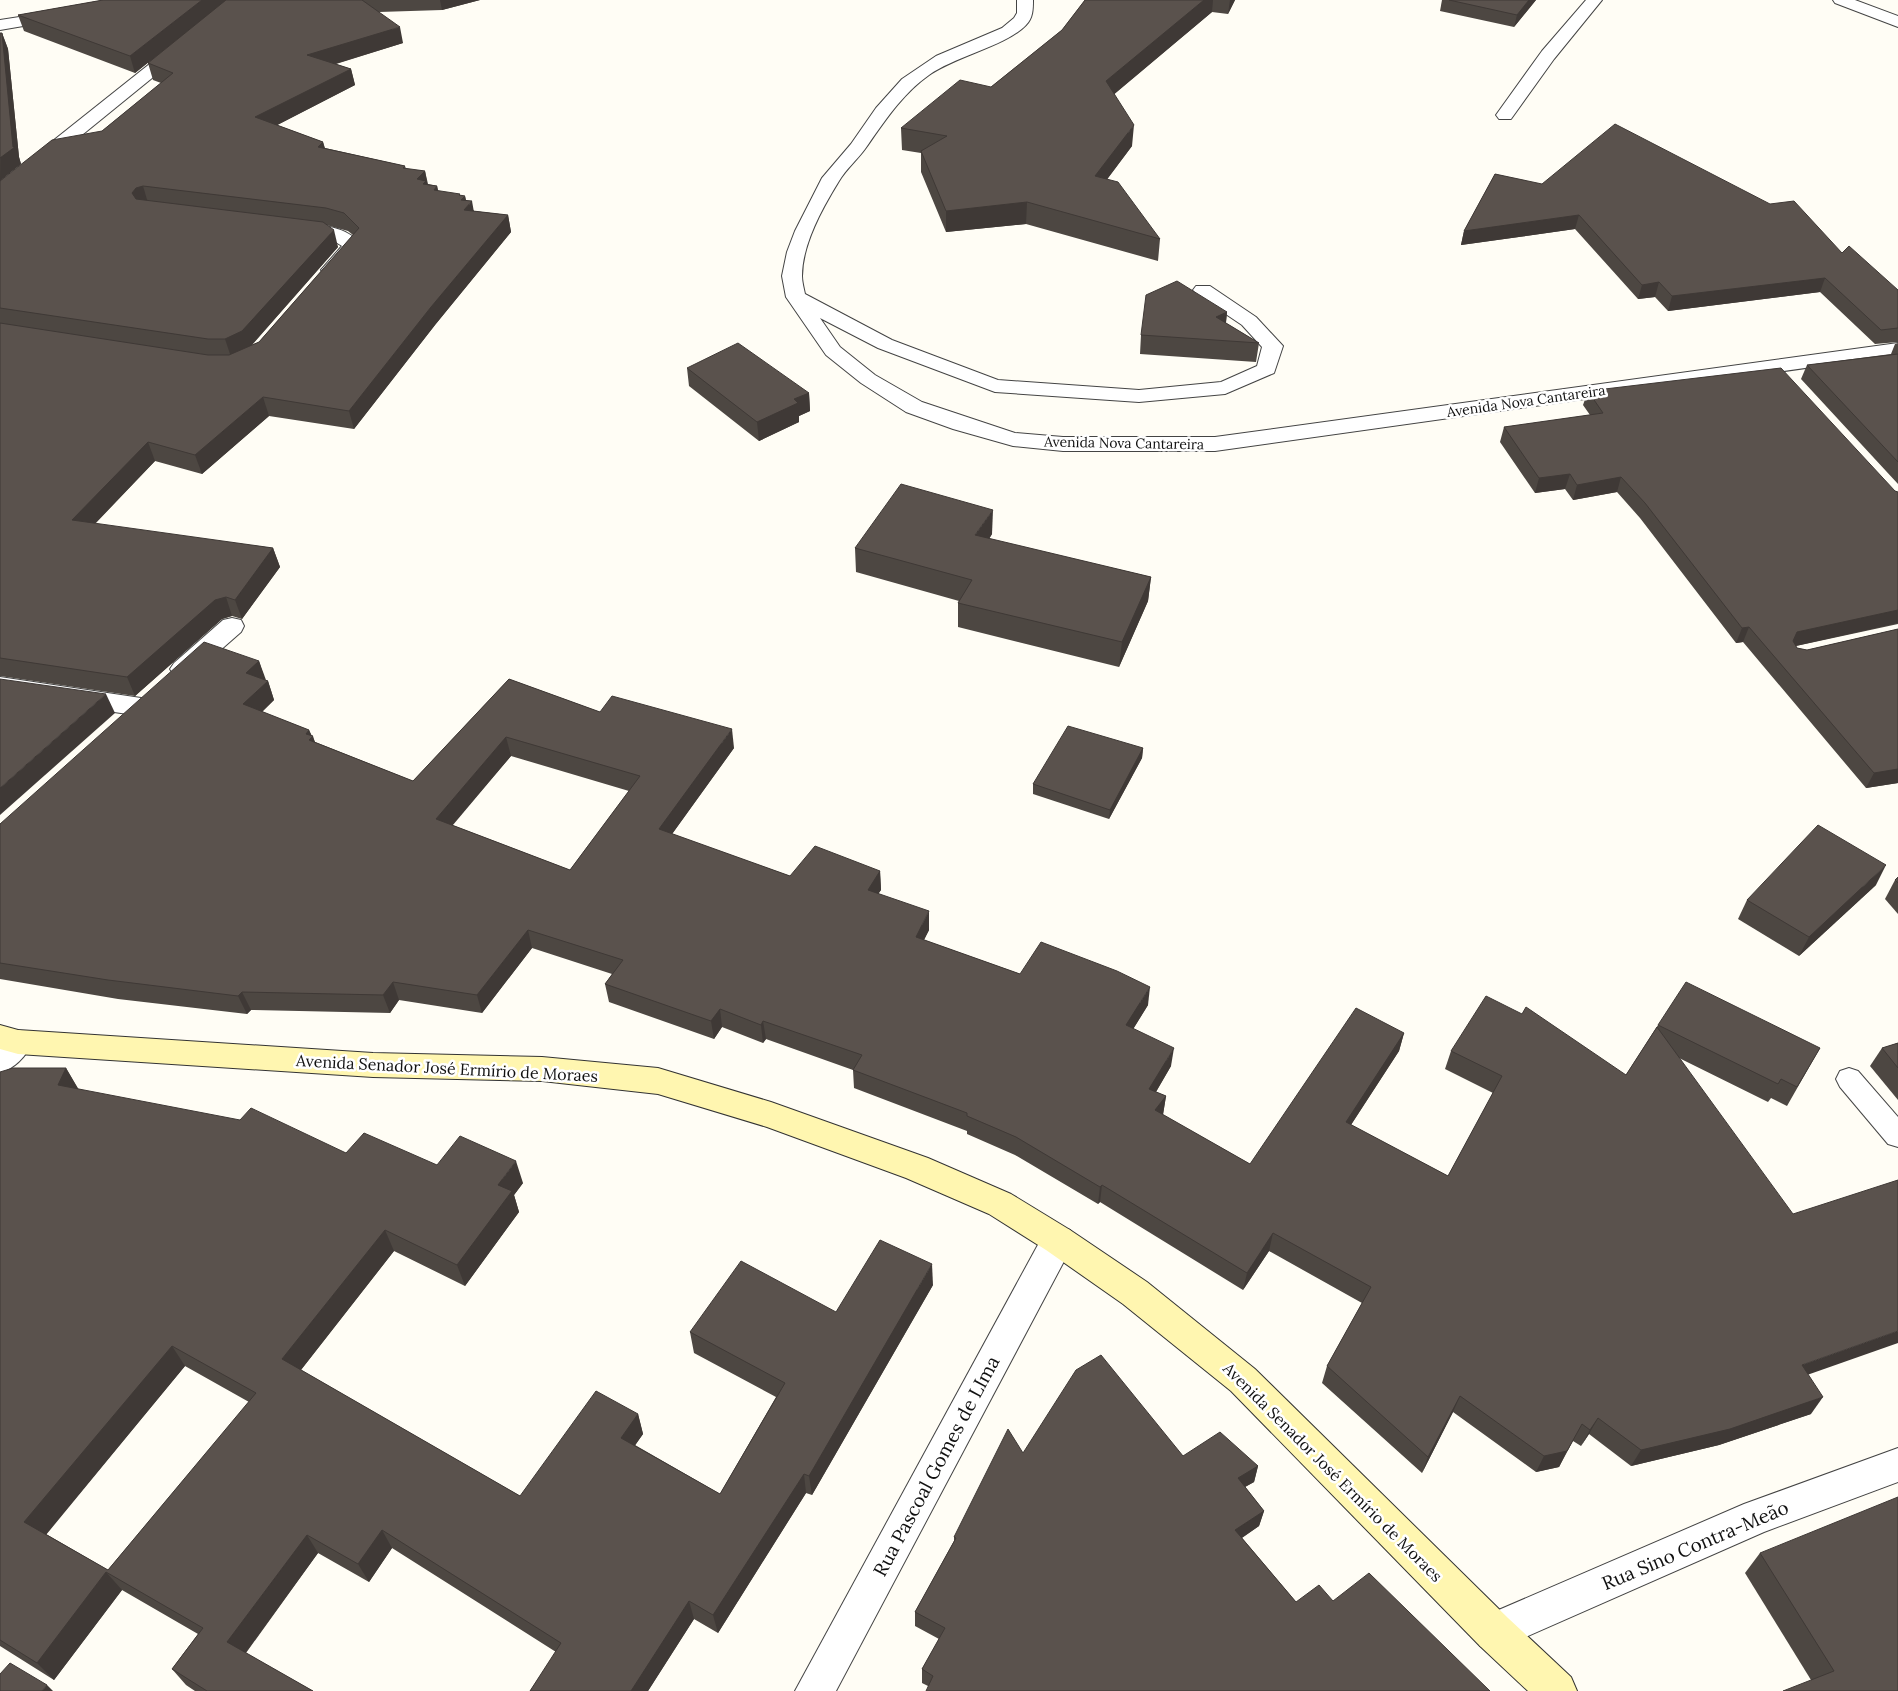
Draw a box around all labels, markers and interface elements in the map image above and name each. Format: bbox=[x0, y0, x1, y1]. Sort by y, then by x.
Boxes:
street label: Avenida Nova Cantareira bbox=[1445, 381, 1606, 421]
street label: Avenida Nova Cantareira bbox=[1043, 433, 1204, 453]
street label: Avenida Senador José Ermírio de Moraes bbox=[295, 1050, 598, 1086]
street label: Rua Pascoal Gomes de LIma bbox=[868, 1351, 1005, 1580]
street label: Avenida Senador José Ermírio de Moraes bbox=[1218, 1357, 1447, 1586]
street label: Rua Sino Contra-Meão bbox=[1598, 1495, 1792, 1595]

